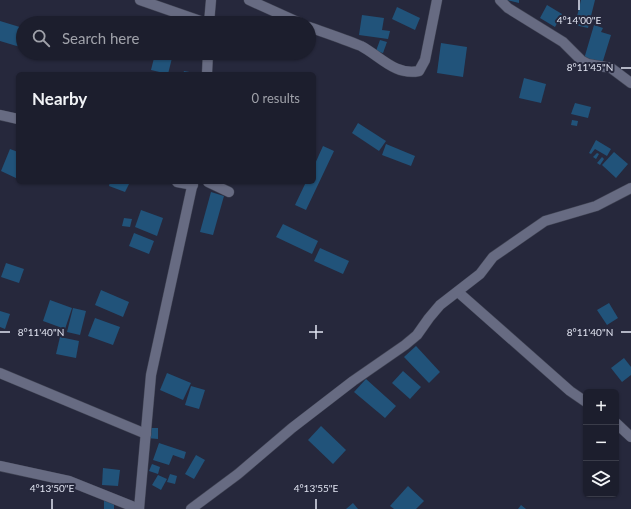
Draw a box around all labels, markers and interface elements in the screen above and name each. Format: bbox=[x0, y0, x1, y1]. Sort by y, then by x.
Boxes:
text: 4°14'00"E bbox=[557, 14, 602, 26]
search box bbox=[16, 16, 316, 60]
icon: search bbox=[30, 27, 52, 49]
text: Search here bbox=[62, 29, 139, 47]
text: 8°11'45"N bbox=[567, 61, 613, 73]
text: Nearby bbox=[32, 88, 87, 109]
text: 0 results bbox=[252, 90, 300, 106]
text: 8°11'40"N bbox=[18, 326, 64, 338]
text: 8°11'40"N bbox=[567, 326, 613, 338]
map controls bbox=[583, 389, 619, 497]
button: + bbox=[583, 389, 619, 425]
button: − bbox=[583, 425, 619, 461]
button: layers bbox=[583, 461, 619, 497]
text: 4°13'50"E bbox=[30, 482, 75, 494]
text: 4°13'55"E bbox=[294, 482, 339, 494]

